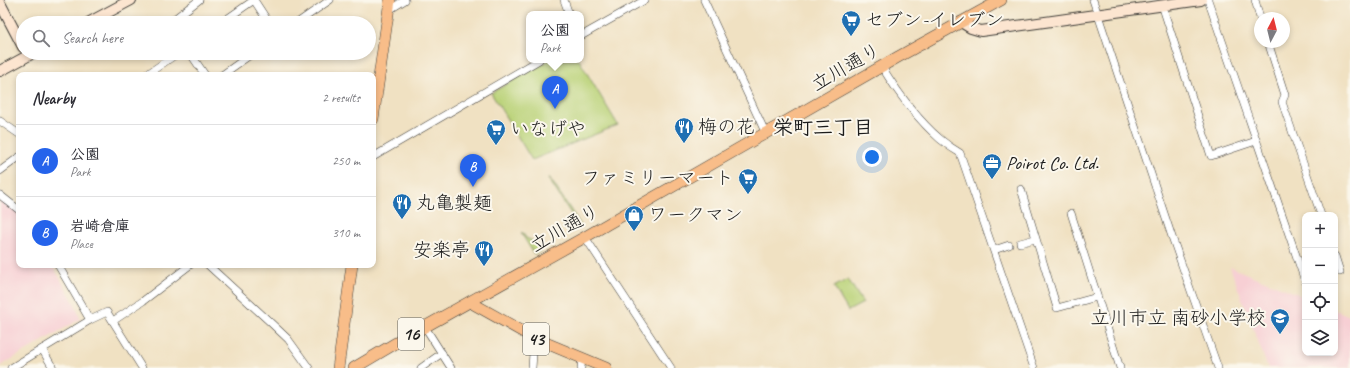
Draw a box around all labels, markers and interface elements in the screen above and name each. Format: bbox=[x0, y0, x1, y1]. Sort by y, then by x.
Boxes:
place label: セブン-イレブン bbox=[865, 8, 1004, 32]
supermarket icon: セブン-イレブン bbox=[840, 9, 862, 37]
popup bbox=[526, 11, 584, 63]
north arrow bbox=[1254, 12, 1290, 48]
search box bbox=[16, 16, 376, 60]
text: 公園 bbox=[540, 21, 570, 40]
icon: search bbox=[30, 27, 52, 49]
text: Search here bbox=[62, 29, 123, 48]
street label: 立川通り bbox=[807, 38, 885, 96]
text: Park bbox=[540, 40, 561, 56]
pin: A bbox=[542, 76, 568, 109]
text: Nearby bbox=[32, 88, 75, 109]
text: 2 results bbox=[322, 90, 360, 106]
place label: 梅の花 bbox=[698, 115, 755, 139]
district label: 栄町三丁目 bbox=[773, 115, 873, 140]
restaurant icon: 梅の花 bbox=[673, 116, 695, 144]
place label: いなげや bbox=[510, 117, 586, 141]
supermarket icon: いなげや bbox=[485, 118, 507, 146]
text: 公園 bbox=[70, 145, 100, 164]
your location bbox=[862, 147, 882, 167]
place label: Poirot Co. Ltd. bbox=[1006, 151, 1099, 175]
office icon: Poirot Co. Ltd. bbox=[981, 152, 1003, 180]
text: A bbox=[42, 153, 48, 169]
text: 250 m bbox=[332, 153, 360, 169]
pin: B bbox=[460, 154, 486, 187]
text: Park bbox=[70, 164, 91, 180]
place label: ファミリーマート bbox=[582, 166, 734, 190]
supermarket icon: ファミリーマート bbox=[737, 167, 759, 195]
place label: 丸亀製麺 bbox=[416, 191, 492, 215]
restaurant icon: 丸亀製麺 bbox=[391, 192, 413, 220]
street label: 立川通り bbox=[526, 199, 604, 257]
place label: ワークマン bbox=[648, 203, 743, 227]
shop icon: ワークマン bbox=[623, 204, 645, 232]
map controls bbox=[1302, 212, 1338, 356]
button: + bbox=[1302, 212, 1338, 248]
text: 岩崎倉庫 bbox=[70, 217, 130, 236]
text: B bbox=[42, 225, 48, 241]
text: 310 m bbox=[332, 225, 360, 241]
text: Place bbox=[70, 236, 93, 252]
place label: 安楽亭 bbox=[413, 238, 470, 262]
restaurant icon: 安楽亭 bbox=[473, 239, 495, 267]
button: − bbox=[1302, 248, 1338, 284]
button: locate bbox=[1302, 284, 1338, 320]
place label: 立川市立 南砂小学校 bbox=[1090, 306, 1266, 330]
school or university icon: 立川市立 南砂小学校 bbox=[1269, 307, 1291, 335]
road number: 16 bbox=[398, 318, 424, 350]
button: layers bbox=[1302, 320, 1338, 356]
road number: 43 bbox=[523, 323, 549, 355]

